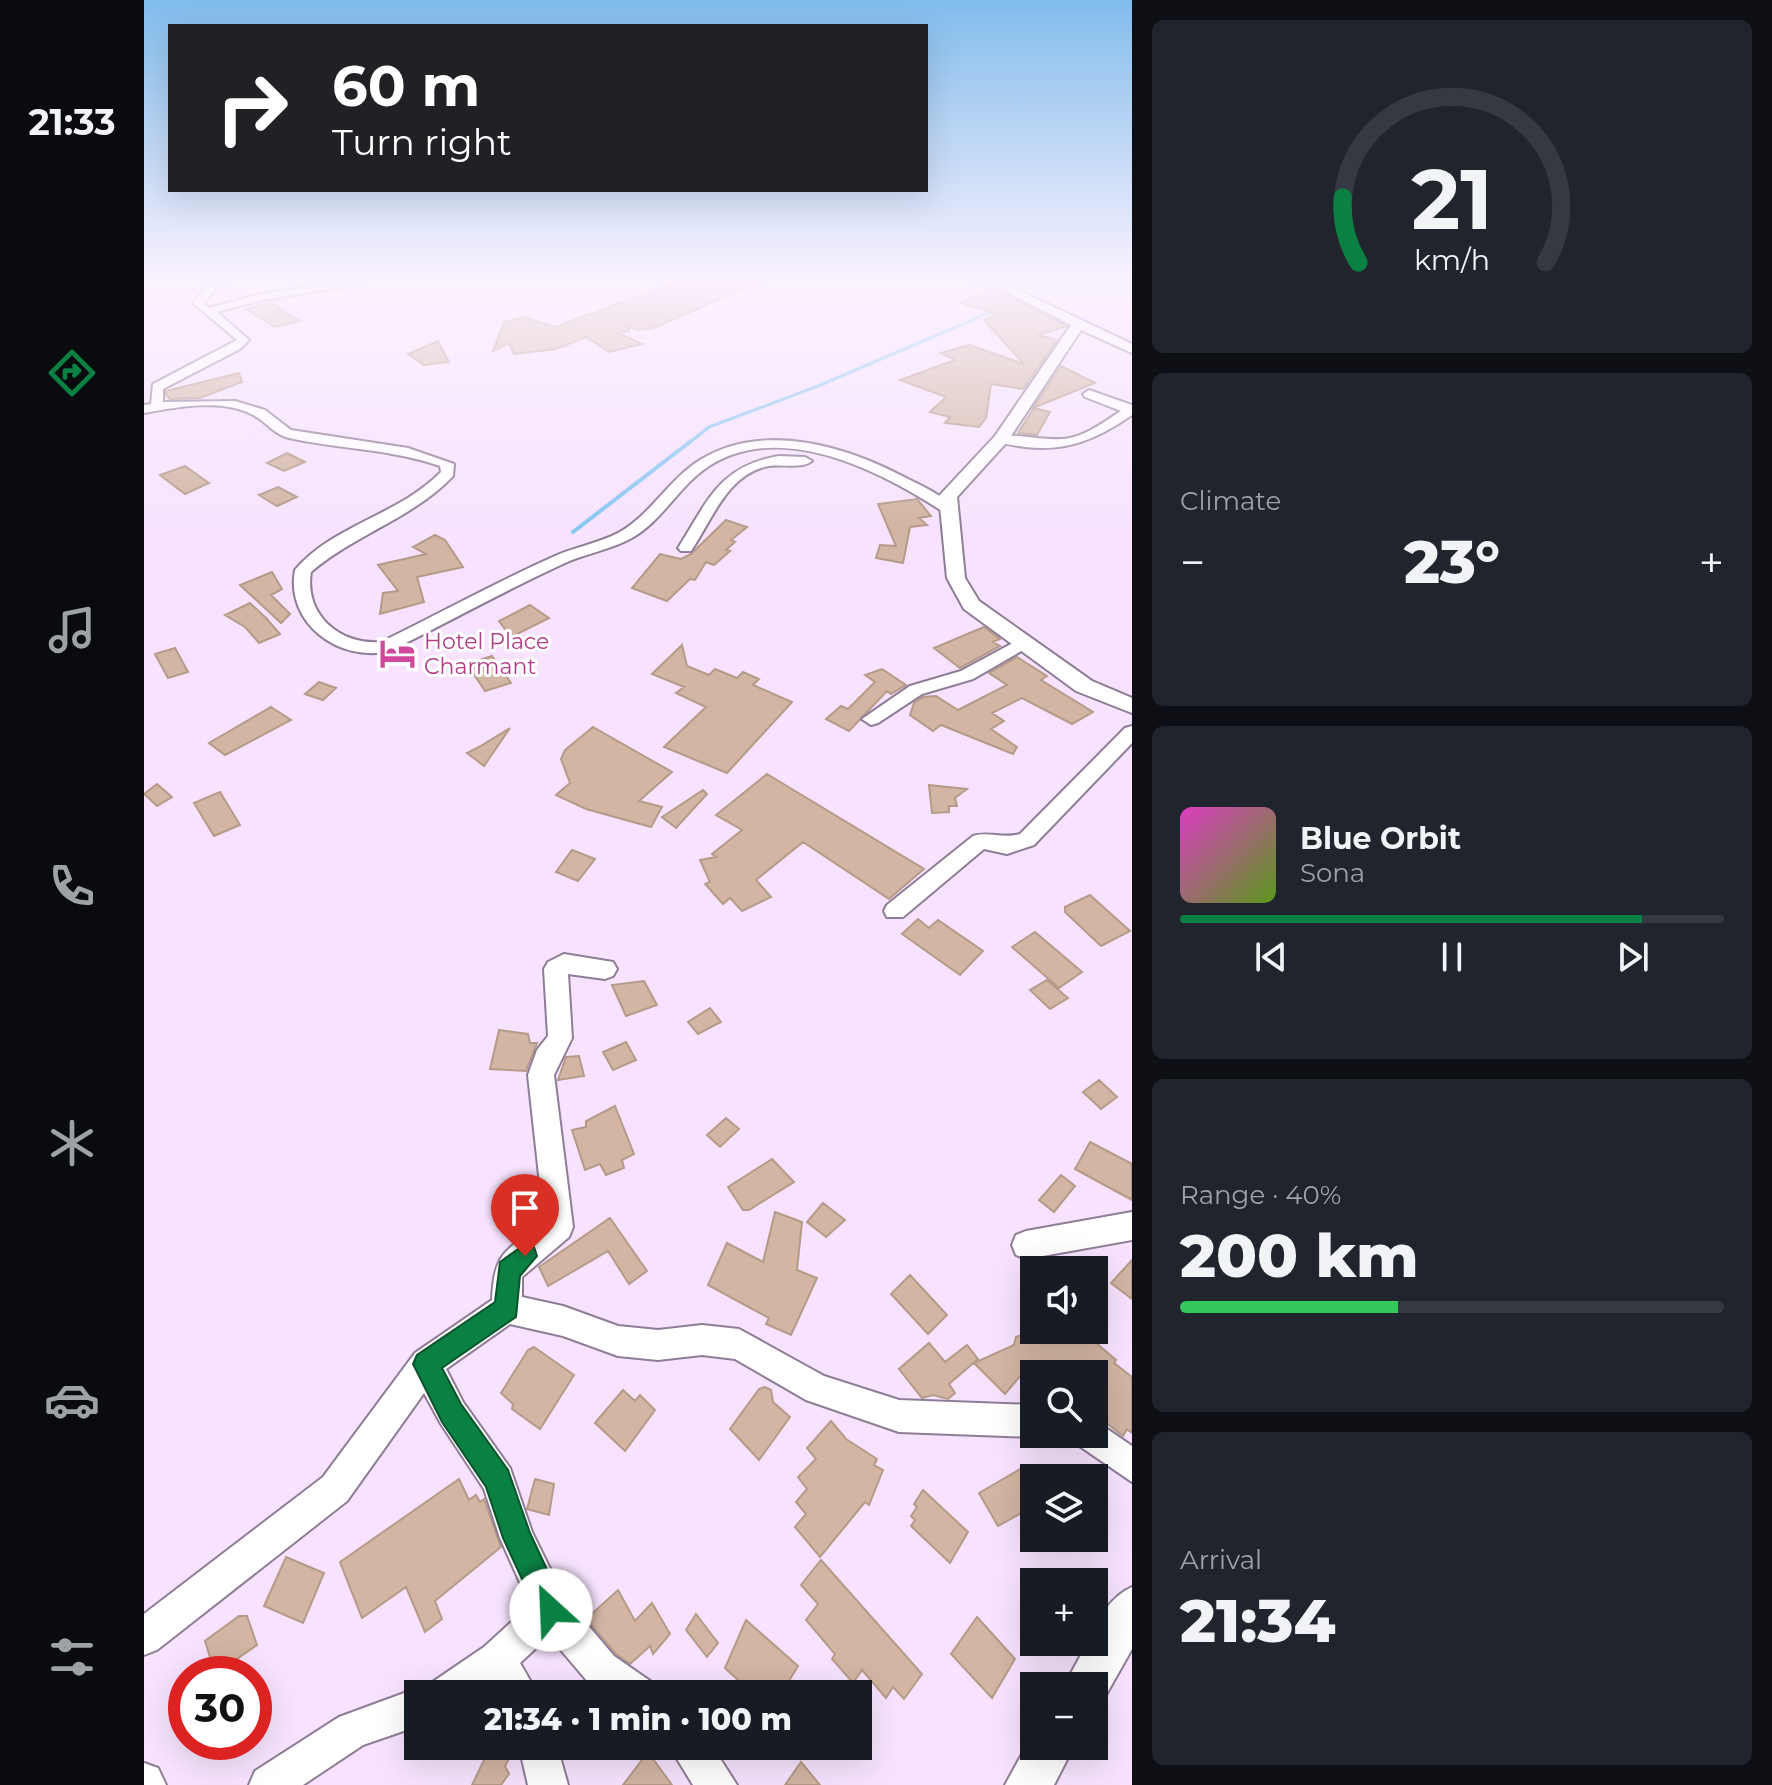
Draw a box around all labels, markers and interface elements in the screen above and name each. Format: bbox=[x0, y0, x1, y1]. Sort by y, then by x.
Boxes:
text: 60 m bbox=[332, 52, 480, 120]
icon: right bbox=[200, 56, 304, 160]
text: 21:33 bbox=[28, 100, 116, 144]
text: Turn right bbox=[332, 120, 512, 164]
text: 21 bbox=[1411, 147, 1493, 249]
text: km/h bbox=[1414, 242, 1490, 277]
icon: directions bbox=[44, 345, 100, 401]
text: Climate bbox=[1180, 485, 1281, 517]
text: 23° bbox=[1404, 525, 1500, 598]
text: − bbox=[1180, 535, 1205, 589]
text: + bbox=[1699, 535, 1724, 589]
icon: music bbox=[44, 602, 100, 658]
place label: Hotel Place Charmant bbox=[424, 628, 549, 680]
hotel icon: Hotel Place Charmant bbox=[379, 635, 417, 673]
text: Blue Orbit bbox=[1300, 820, 1461, 857]
text: Sona bbox=[1300, 857, 1365, 889]
icon: phone bbox=[44, 858, 100, 914]
icon: previous bbox=[1249, 935, 1293, 979]
icon: pause bbox=[1430, 935, 1474, 979]
icon: next bbox=[1611, 935, 1655, 979]
icon: climate bbox=[44, 1115, 100, 1171]
pin bbox=[491, 1174, 559, 1256]
text: Range · 40% bbox=[1180, 1179, 1341, 1211]
icon: arrive bbox=[503, 1186, 547, 1230]
text: 200 km bbox=[1180, 1219, 1419, 1292]
map controls bbox=[1020, 1256, 1108, 1760]
button: sound bbox=[1020, 1256, 1108, 1344]
button: search bbox=[1020, 1360, 1108, 1448]
icon: car bbox=[44, 1372, 100, 1428]
button: layers bbox=[1020, 1464, 1108, 1552]
text: Arrival bbox=[1180, 1544, 1262, 1576]
position arrow bbox=[509, 1568, 593, 1652]
button: + bbox=[1020, 1568, 1108, 1656]
text: 21:34 bbox=[1180, 1584, 1335, 1657]
icon: filters bbox=[44, 1629, 100, 1685]
speed limit sign: 30 bbox=[168, 1656, 272, 1760]
button: − bbox=[1020, 1672, 1108, 1760]
text: 21:34 · 1 min · 100 m bbox=[484, 1701, 792, 1738]

